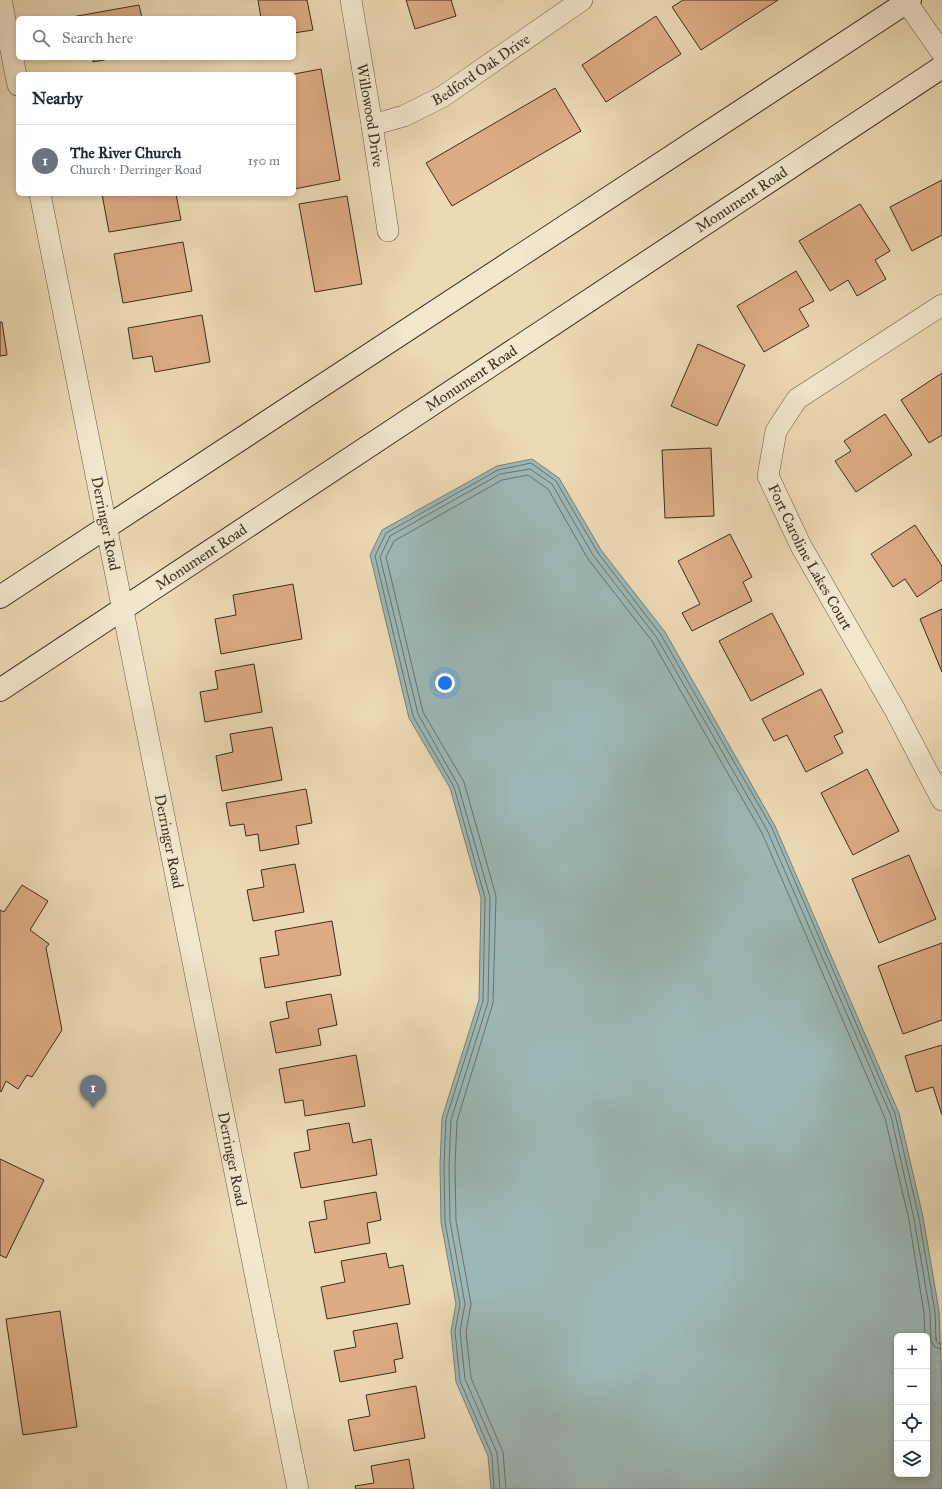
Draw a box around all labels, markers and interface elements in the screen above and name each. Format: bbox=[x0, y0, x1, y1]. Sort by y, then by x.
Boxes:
search box bbox=[16, 16, 296, 60]
icon: search bbox=[30, 27, 52, 49]
text: Search here bbox=[62, 29, 133, 47]
street label: Bedford Oak Drive bbox=[429, 30, 533, 110]
street label: Willowood Drive bbox=[353, 62, 387, 168]
text: Nearby bbox=[32, 88, 83, 109]
text: The River Church bbox=[70, 144, 181, 162]
text: 1 bbox=[42, 153, 48, 169]
text: 150 m bbox=[248, 153, 280, 169]
text: Church · Derringer Road bbox=[70, 162, 202, 178]
street label: Monument Road bbox=[692, 162, 791, 236]
street label: Monument Road bbox=[422, 341, 521, 415]
street label: Derringer Road bbox=[87, 475, 124, 573]
street label: Fort Caroline Lakes Court bbox=[764, 481, 857, 634]
street label: Monument Road bbox=[152, 520, 251, 594]
your location bbox=[435, 673, 455, 693]
street label: Derringer Road bbox=[151, 793, 187, 890]
pin: 1 bbox=[80, 1075, 106, 1108]
street label: Derringer Road bbox=[214, 1110, 251, 1208]
map controls bbox=[894, 1333, 930, 1477]
button: + bbox=[894, 1333, 930, 1369]
button: − bbox=[894, 1369, 930, 1405]
button: locate bbox=[894, 1405, 930, 1441]
button: layers bbox=[894, 1441, 930, 1477]

